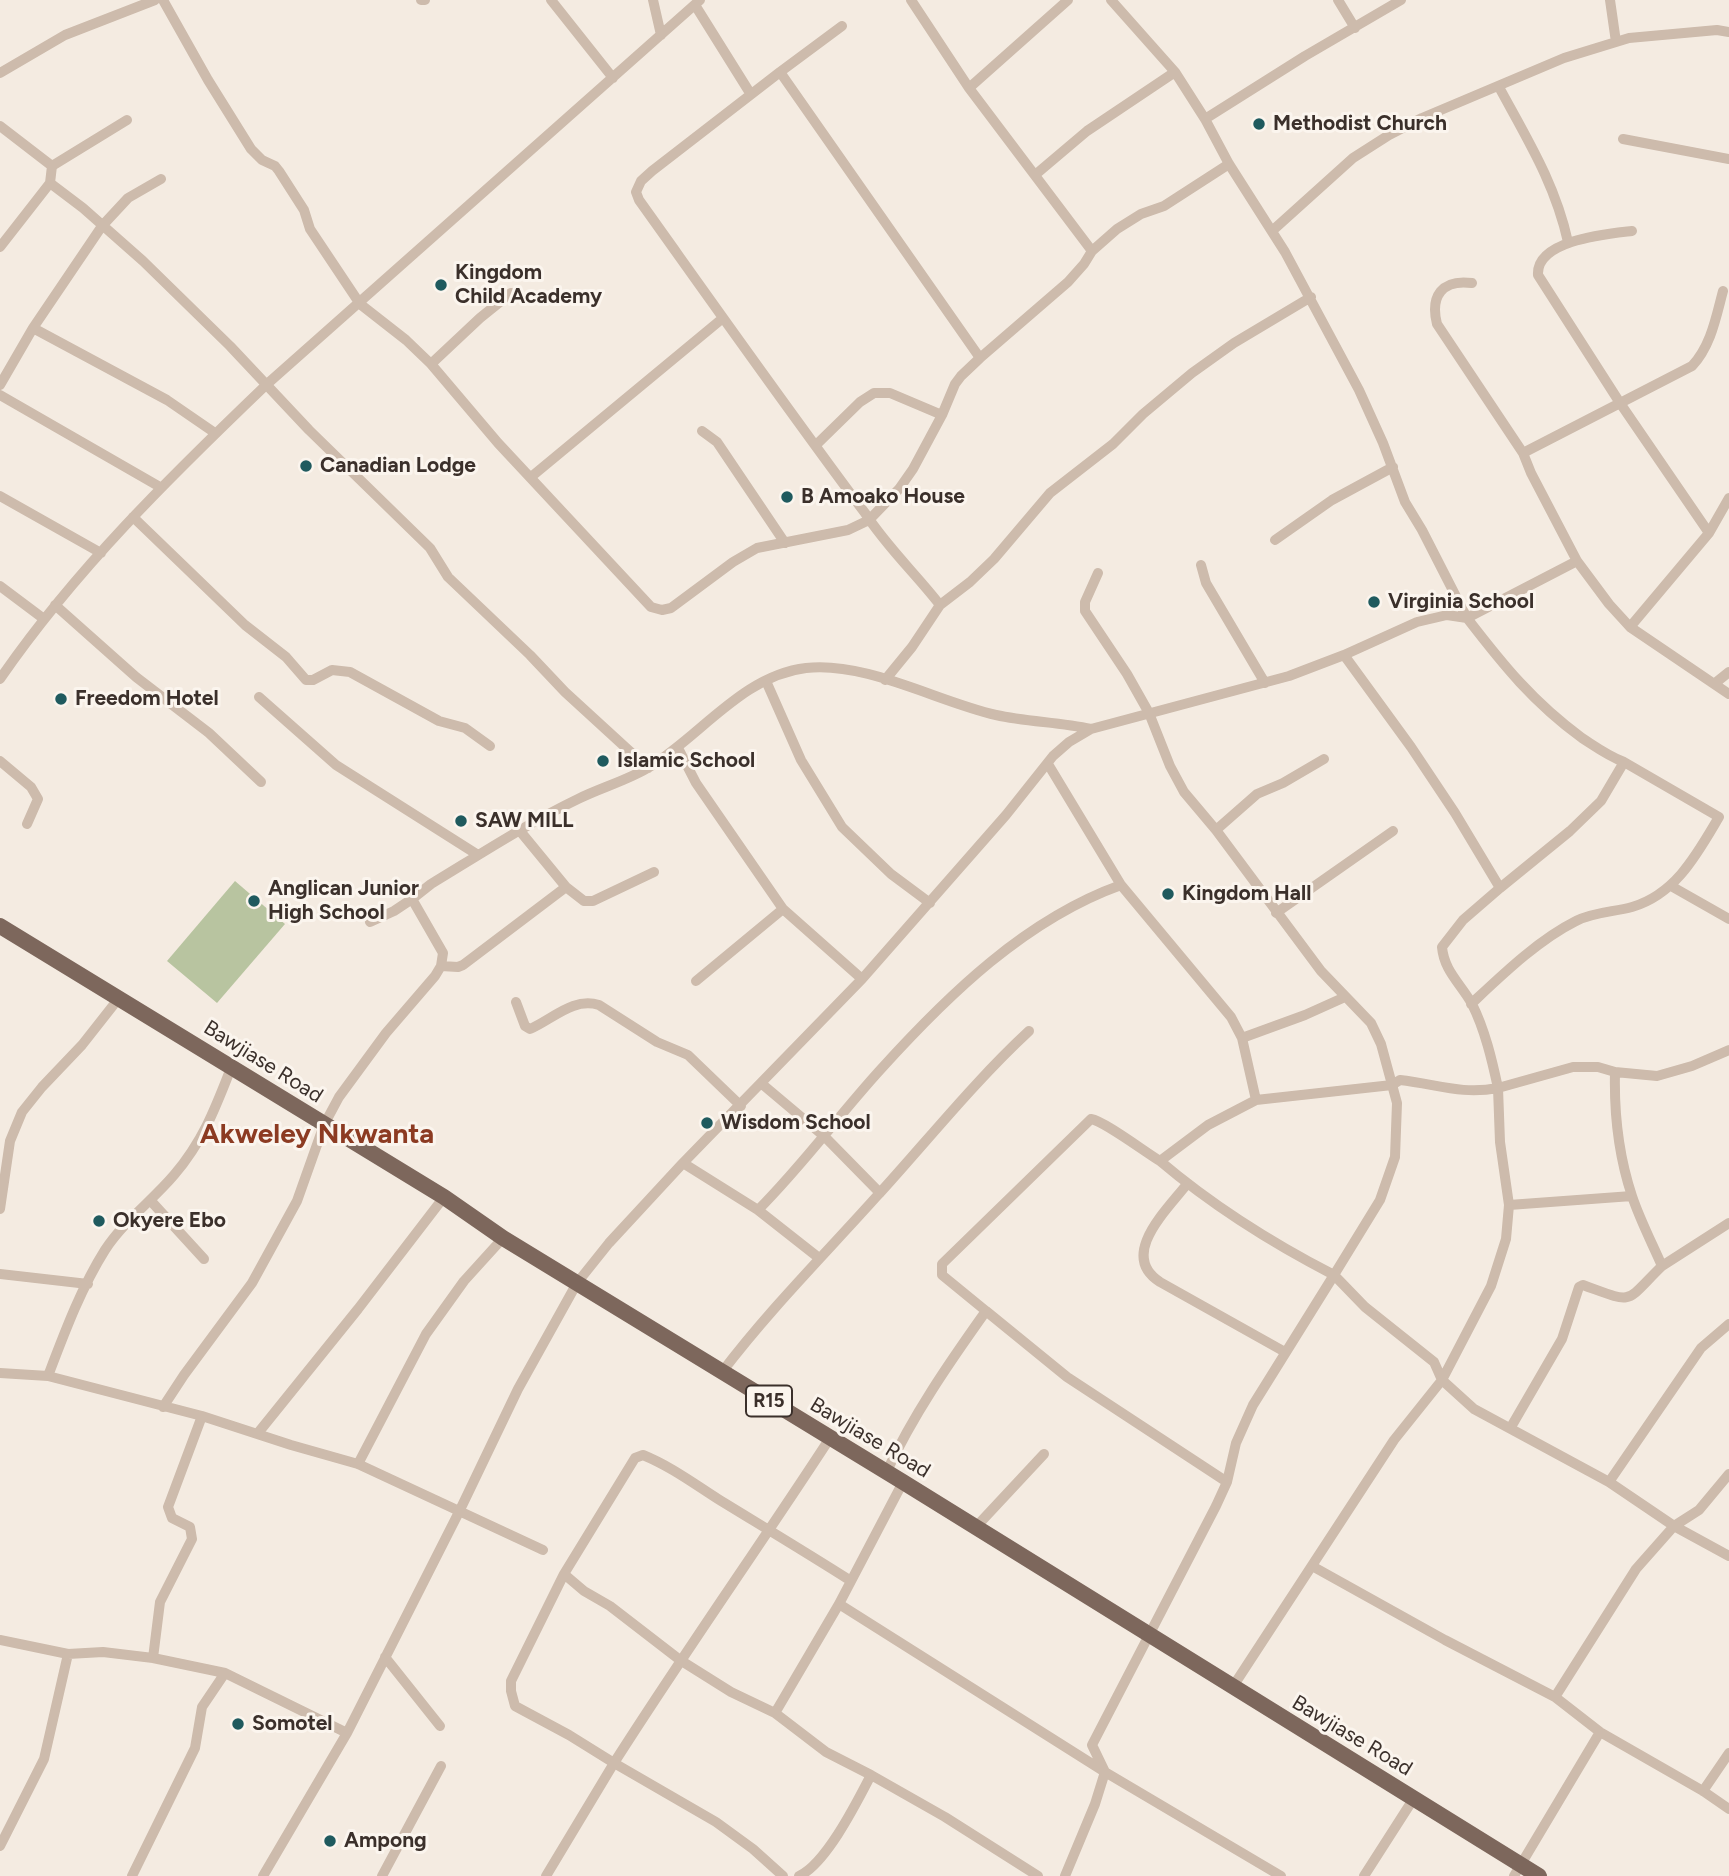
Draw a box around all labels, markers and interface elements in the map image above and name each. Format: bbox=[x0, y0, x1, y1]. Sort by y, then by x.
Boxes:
place label: Methodist Church bbox=[1273, 111, 1447, 137]
marker: Methodist Church bbox=[1251, 116, 1267, 132]
place label: Kingdom Child Academy bbox=[455, 260, 602, 310]
marker: Kingdom Child Academy bbox=[433, 277, 449, 293]
place label: Canadian Lodge bbox=[320, 453, 476, 479]
marker: Canadian Lodge bbox=[298, 458, 314, 474]
place label: B Amoako House bbox=[801, 484, 965, 510]
marker: B Amoako House bbox=[779, 489, 795, 505]
place label: Virginia School bbox=[1388, 589, 1534, 615]
marker: Virginia School bbox=[1366, 594, 1382, 610]
place label: Freedom Hotel bbox=[75, 686, 219, 712]
marker: Freedom Hotel bbox=[53, 691, 69, 707]
place label: Islamic School bbox=[617, 748, 755, 774]
marker: Islamic School bbox=[595, 753, 611, 769]
place label: SAW MILL bbox=[475, 808, 574, 834]
marker: SAW MILL bbox=[453, 813, 469, 829]
place label: Anglican Junior High School bbox=[268, 876, 419, 926]
place label: Kingdom Hall bbox=[1182, 881, 1311, 907]
marker: Kingdom Hall bbox=[1160, 886, 1176, 902]
marker: Anglican Junior High School bbox=[246, 893, 262, 909]
street label: Bawjiase Road bbox=[199, 1015, 327, 1109]
place label: Wisdom School bbox=[721, 1110, 871, 1136]
marker: Wisdom School bbox=[699, 1115, 715, 1131]
district label: Akweley Nkwanta bbox=[200, 1118, 434, 1152]
place label: Okyere Ebo bbox=[113, 1208, 226, 1234]
marker: Okyere Ebo bbox=[91, 1213, 107, 1229]
road number: R15 bbox=[746, 1386, 792, 1416]
street label: Bawjiase Road bbox=[805, 1392, 935, 1484]
street label: Bawjiase Road bbox=[1287, 1690, 1417, 1782]
place label: Somotel bbox=[252, 1711, 333, 1737]
marker: Somotel bbox=[230, 1716, 246, 1732]
place label: Ampong bbox=[344, 1828, 427, 1854]
marker: Ampong bbox=[322, 1833, 338, 1849]

